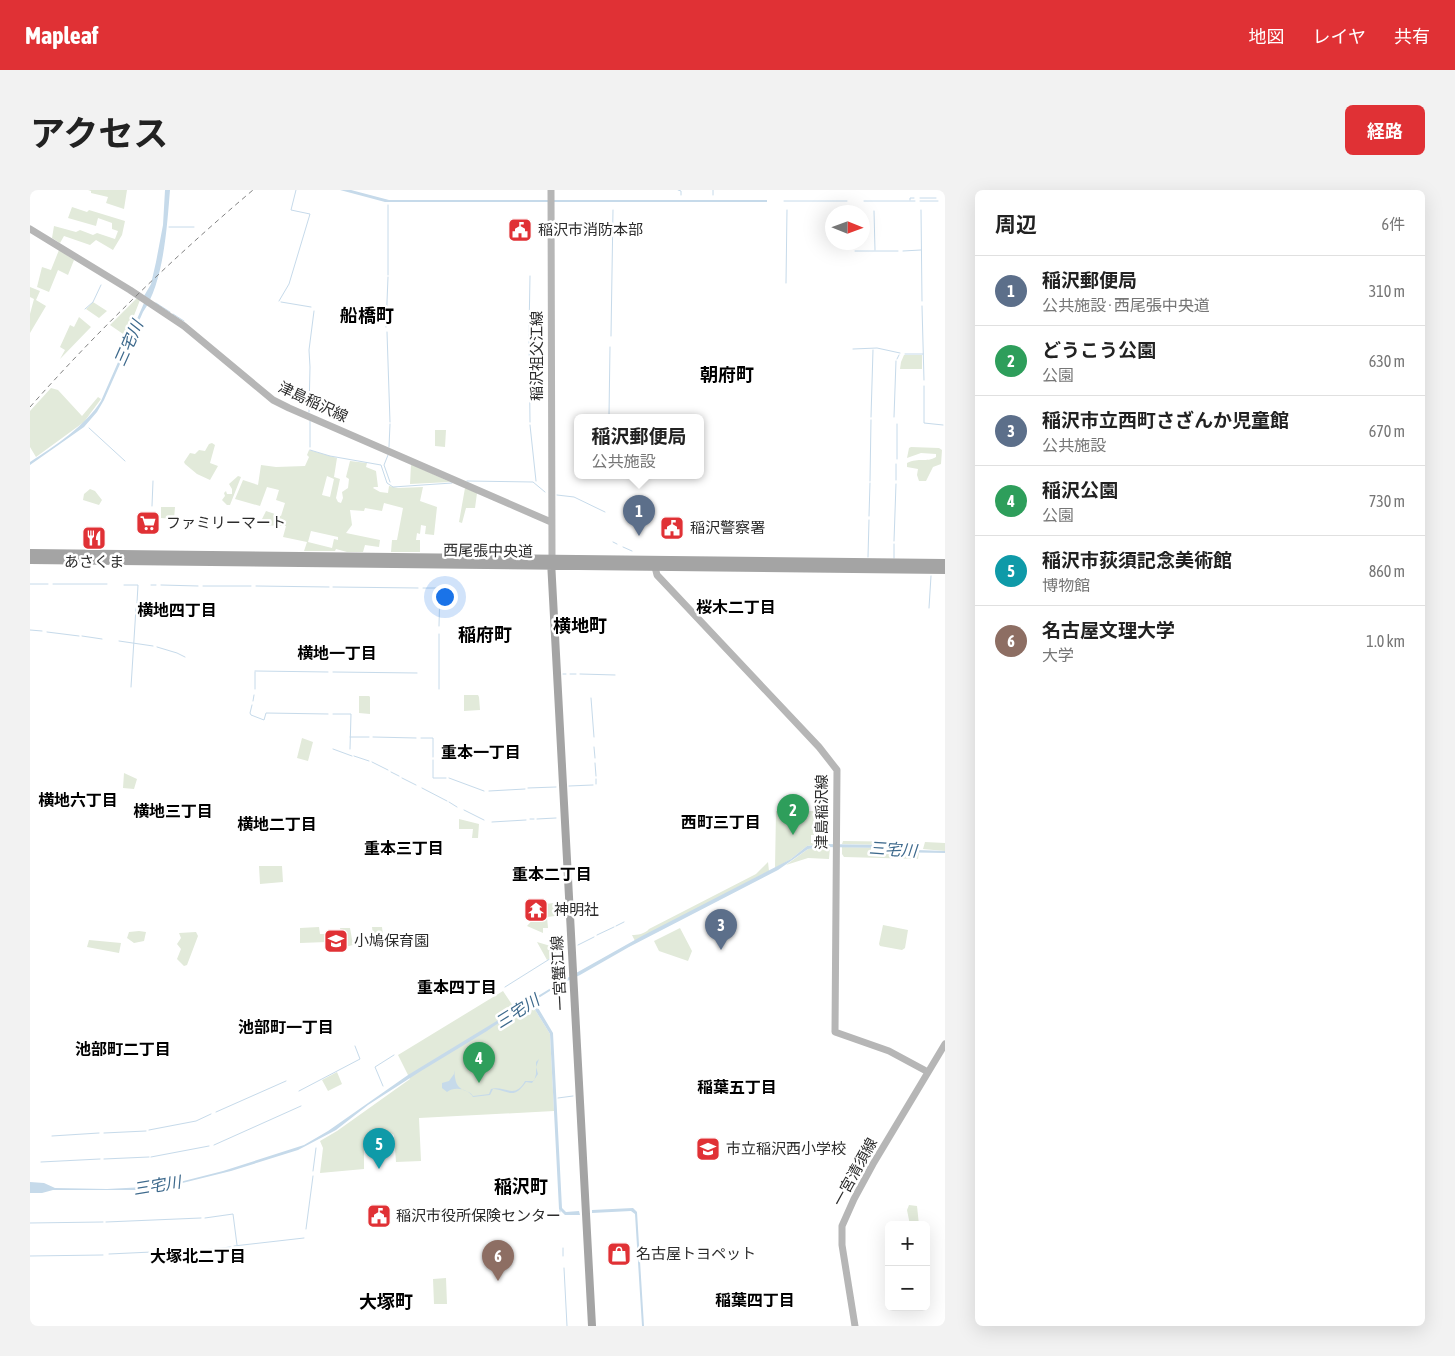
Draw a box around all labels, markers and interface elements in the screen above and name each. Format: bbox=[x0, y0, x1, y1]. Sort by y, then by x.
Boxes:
text: Mapleaf bbox=[25, 22, 98, 49]
text: 地図 bbox=[1249, 26, 1285, 47]
text: レイヤ bbox=[1313, 26, 1366, 47]
text: 共有 bbox=[1394, 26, 1430, 47]
button: 経路 bbox=[1345, 105, 1425, 155]
text: アクセス bbox=[30, 113, 168, 153]
north arrow bbox=[825, 205, 870, 250]
text: 周辺 bbox=[995, 212, 1037, 236]
text: 6件 bbox=[1381, 215, 1405, 233]
public building icon: 稲沢市消防本部 bbox=[507, 217, 533, 243]
place label: 稲沢市消防本部 bbox=[538, 221, 643, 238]
text: 稲沢郵便局 bbox=[1042, 269, 1137, 291]
text: 1 bbox=[1007, 282, 1015, 300]
text: 310 m bbox=[1369, 282, 1405, 300]
text: 公共施設 · 西尾張中央道 bbox=[1042, 296, 1210, 314]
district label: 船橋町 bbox=[340, 305, 394, 326]
street label: 稲沢祖父江線 bbox=[528, 311, 545, 401]
water label: 三宅川 bbox=[110, 316, 147, 369]
text: どうこう公園 bbox=[1042, 339, 1156, 361]
text: 2 bbox=[1007, 352, 1015, 370]
text: 630 m bbox=[1369, 352, 1405, 370]
district label: 朝府町 bbox=[700, 364, 754, 385]
text: 公園 bbox=[1042, 366, 1074, 384]
street label: 津島稲沢線 bbox=[276, 378, 351, 425]
text: 稲沢市立西町さざんか児童館 bbox=[1042, 409, 1289, 431]
popup bbox=[574, 414, 704, 479]
text: 3 bbox=[1007, 422, 1015, 440]
text: 670 m bbox=[1369, 422, 1405, 440]
text: 稲沢郵便局 bbox=[591, 425, 687, 447]
text: 公共施設 bbox=[1042, 436, 1106, 454]
text: 公共施設 bbox=[591, 452, 656, 470]
text: 稲沢公園 bbox=[1042, 479, 1118, 501]
text: 4 bbox=[1007, 492, 1015, 510]
text: 730 m bbox=[1369, 492, 1405, 510]
pin: 1 bbox=[623, 495, 655, 536]
text: 公園 bbox=[1042, 506, 1074, 524]
supermarket icon: ファミリーマート bbox=[135, 510, 161, 536]
place label: ファミリーマート bbox=[166, 514, 286, 531]
public building icon: 稲沢警察署 bbox=[659, 515, 685, 541]
place label: 稲沢警察署 bbox=[690, 519, 765, 536]
restaurant icon: あさくま bbox=[81, 525, 107, 551]
street label: 西尾張中央道 bbox=[443, 541, 533, 560]
text: 稲沢市荻須記念美術館 bbox=[1042, 549, 1232, 571]
place label: あさくま bbox=[64, 553, 124, 570]
text: 5 bbox=[1007, 562, 1015, 580]
text: 860 m bbox=[1369, 562, 1405, 580]
text: 博物館 bbox=[1042, 576, 1090, 594]
your location bbox=[432, 584, 458, 610]
district label: 桜木二丁目 bbox=[696, 598, 776, 616]
district label: 横地四丁目 bbox=[137, 601, 217, 619]
district label: 横地町 bbox=[553, 615, 607, 636]
text: 名古屋文理大学 bbox=[1042, 619, 1175, 641]
district label: 稲府町 bbox=[458, 624, 512, 645]
text: 6 bbox=[1007, 632, 1015, 650]
text: 1.0 km bbox=[1366, 632, 1405, 650]
district label: 横地一丁目 bbox=[297, 644, 377, 662]
text: 大学 bbox=[1042, 646, 1074, 664]
district label: 重本一丁目 bbox=[441, 743, 521, 761]
street label: 津島稲沢線 bbox=[813, 774, 830, 850]
district label: 横地六丁目 bbox=[38, 791, 118, 809]
pin: 2 bbox=[777, 794, 809, 835]
district label: 横地三丁目 bbox=[133, 802, 213, 820]
district label: 西町三丁目 bbox=[681, 813, 761, 831]
district label: 横地二丁目 bbox=[237, 815, 317, 833]
water label: 三宅川 bbox=[868, 838, 920, 860]
district label: 重本三丁目 bbox=[364, 839, 444, 857]
district label: 重本二丁目 bbox=[512, 865, 592, 883]
temple icon: 神明社 bbox=[523, 897, 549, 923]
place label: 神明社 bbox=[554, 901, 599, 918]
pin: 3 bbox=[705, 909, 737, 950]
school or university icon: 小鳩保育園 bbox=[323, 928, 349, 954]
place label: 小鳩保育園 bbox=[354, 932, 429, 949]
street label: 一宮蟹江線 bbox=[548, 935, 569, 1011]
district label: 重本四丁目 bbox=[417, 978, 497, 996]
water label: 三宅川 bbox=[492, 990, 544, 1031]
district label: 池部町一丁目 bbox=[238, 1018, 334, 1036]
district label: 池部町二丁目 bbox=[75, 1040, 171, 1058]
pin: 4 bbox=[463, 1042, 495, 1083]
district label: 稲葉五丁目 bbox=[697, 1078, 777, 1096]
pin: 5 bbox=[363, 1128, 395, 1169]
street label: 一宮清須線 bbox=[829, 1135, 880, 1209]
school or university icon: 市立稲沢西小学校 bbox=[695, 1136, 721, 1162]
place label: 市立稲沢西小学校 bbox=[726, 1140, 846, 1157]
water label: 三宅川 bbox=[132, 1172, 184, 1198]
district label: 稲沢町 bbox=[494, 1176, 548, 1197]
public building icon: 稲沢市役所保険センター bbox=[366, 1203, 392, 1229]
place label: 稲沢市役所保険センター bbox=[396, 1207, 561, 1224]
map controls bbox=[885, 1221, 930, 1311]
button: + bbox=[885, 1221, 930, 1266]
pin: 6 bbox=[482, 1240, 514, 1281]
shop icon: 名古屋トヨペット bbox=[606, 1241, 632, 1267]
place label: 名古屋トヨペット bbox=[636, 1245, 756, 1262]
district label: 大塚北二丁目 bbox=[150, 1247, 246, 1265]
button: − bbox=[885, 1266, 930, 1311]
district label: 大塚町 bbox=[359, 1291, 413, 1312]
district label: 稲葉四丁目 bbox=[715, 1291, 795, 1309]

